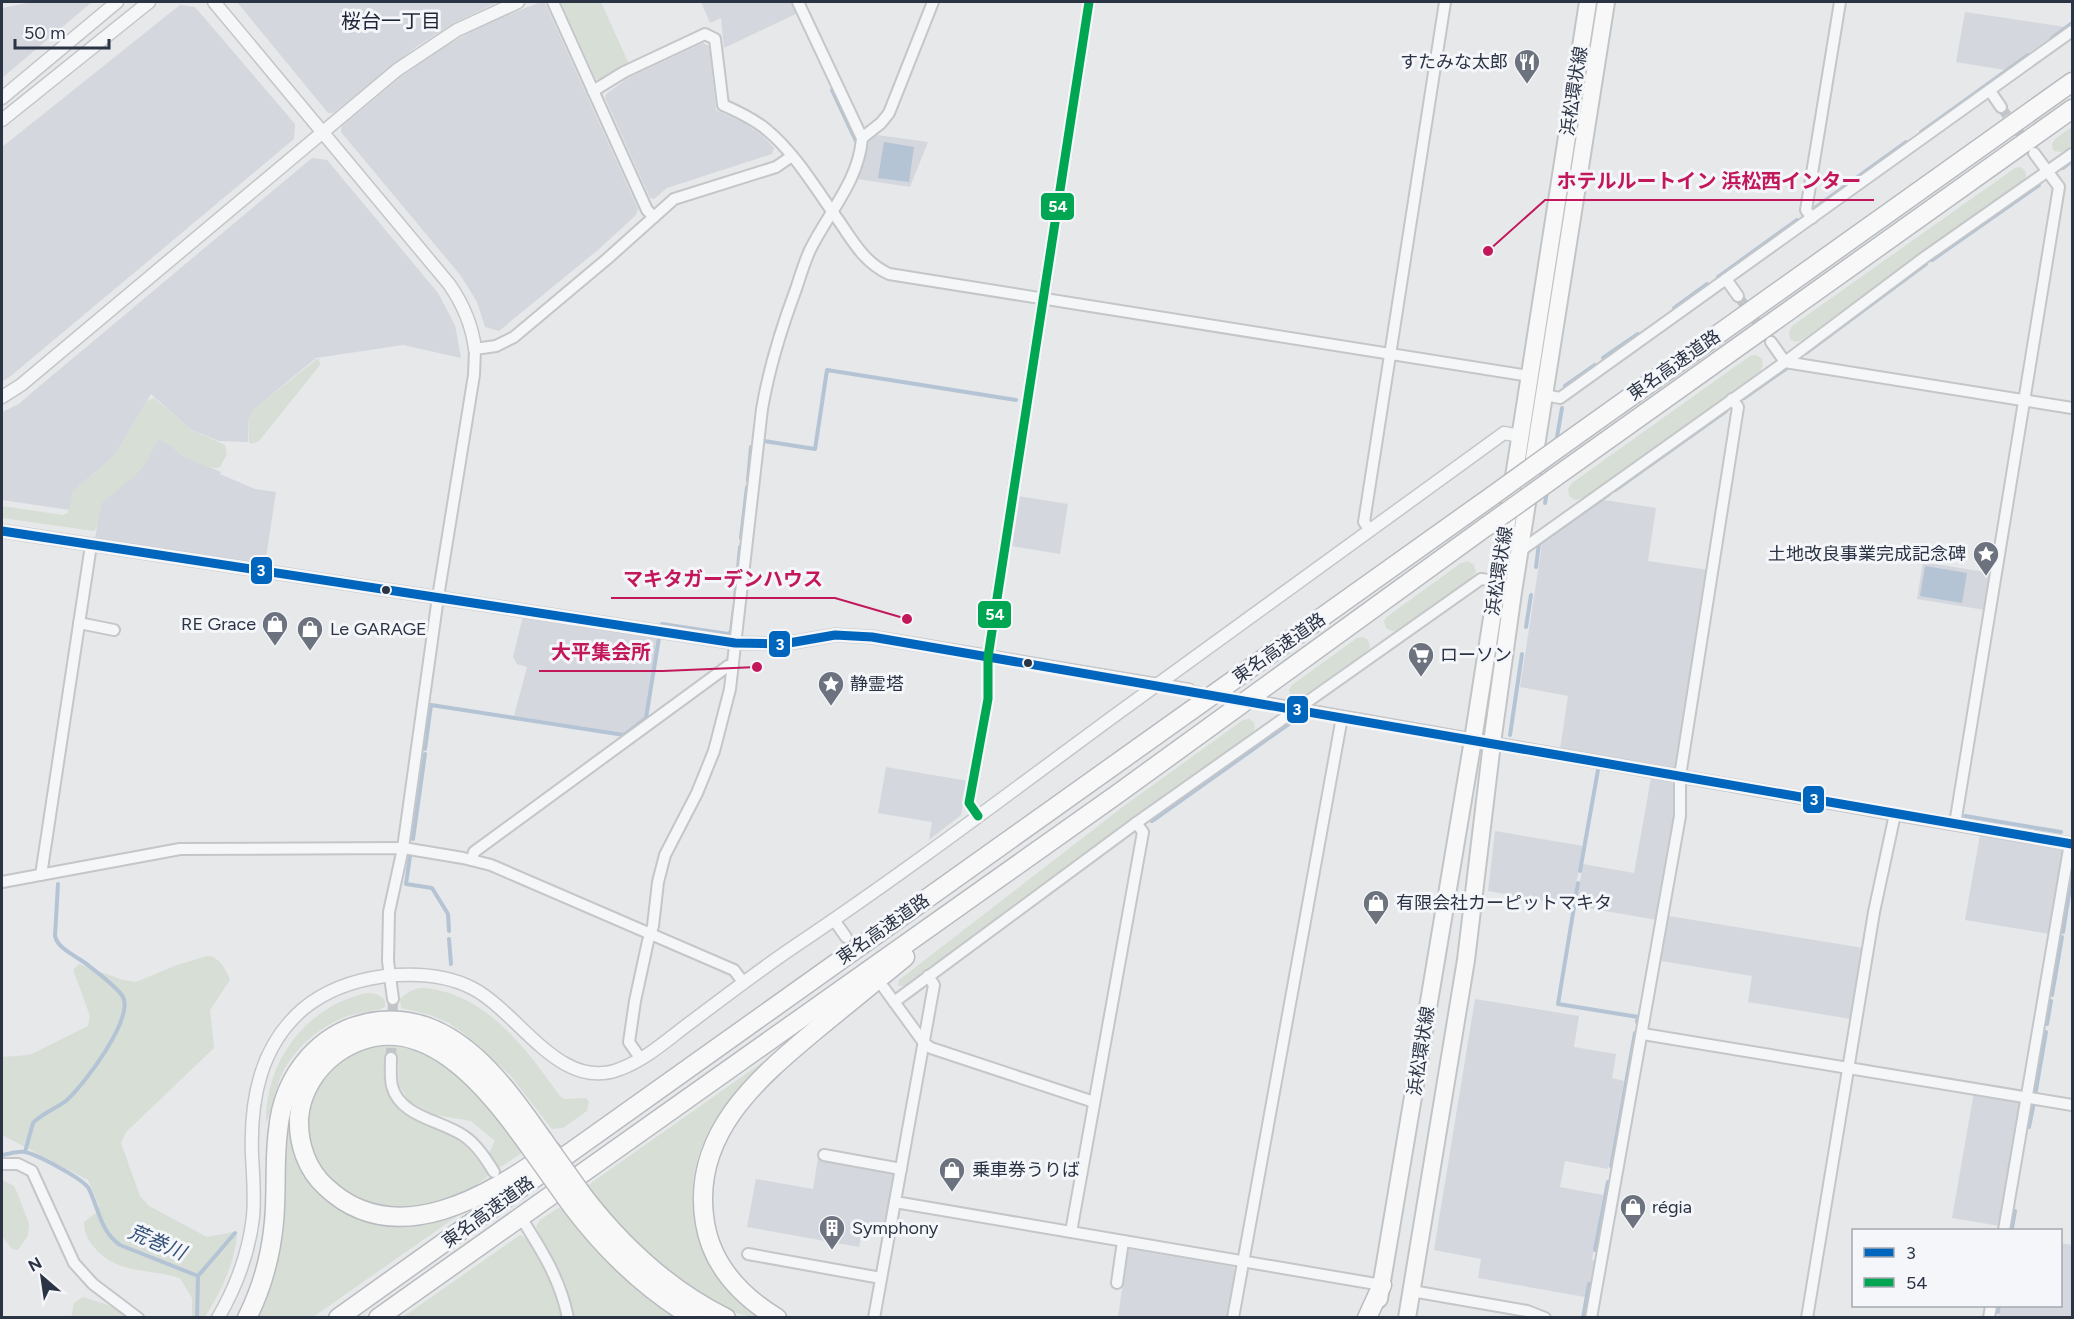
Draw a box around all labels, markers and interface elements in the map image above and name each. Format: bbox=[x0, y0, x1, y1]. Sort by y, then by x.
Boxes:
district label: 桜台一丁目 bbox=[341, 9, 441, 33]
scale bar bbox=[15, 12, 110, 50]
text: 50 m bbox=[24, 22, 66, 44]
street label: 浜松環状線 bbox=[1556, 45, 1592, 137]
restaurant icon: すたみな太郎 bbox=[1512, 47, 1542, 85]
place label: すたみな太郎 bbox=[1400, 51, 1508, 73]
callout: ホテルルートイン 浜松西インター bbox=[1545, 162, 1874, 200]
text: ホテルルートイン 浜松西インター bbox=[1557, 169, 1861, 193]
line badge: 54 bbox=[1040, 192, 1075, 221]
text: 54 bbox=[1048, 197, 1068, 216]
street label: 東名高速道路 bbox=[1623, 325, 1725, 405]
street label: 浜松環状線 bbox=[1481, 525, 1517, 617]
place icon: 土地改良事業完成記念碑 bbox=[1971, 539, 2001, 577]
place label: 土地改良事業完成記念碑 bbox=[1768, 543, 1966, 565]
line badge: 3 bbox=[250, 556, 273, 585]
callout: マキタガーデンハウス bbox=[611, 560, 835, 598]
text: 3 bbox=[257, 561, 266, 580]
text: マキタガーデンハウス bbox=[623, 567, 823, 591]
unlabelled marker bbox=[380, 584, 392, 596]
line badge: 54 bbox=[977, 600, 1012, 629]
text: 54 bbox=[985, 605, 1005, 624]
street label: 東名高速道路 bbox=[1228, 608, 1330, 688]
shop icon: RE Grace bbox=[260, 609, 290, 647]
place label: RE Grace bbox=[181, 613, 256, 635]
shop icon: Le GARAGE bbox=[295, 614, 325, 652]
place label: Le GARAGE bbox=[330, 618, 427, 640]
line badge: 3 bbox=[768, 630, 791, 658]
callout: 大平集会所 bbox=[539, 633, 663, 671]
text: 3 bbox=[776, 635, 785, 654]
text: 大平集会所 bbox=[551, 640, 651, 664]
supermarket icon: ローソン bbox=[1406, 640, 1436, 678]
place label: ローソン bbox=[1440, 644, 1512, 666]
unlabelled marker bbox=[1022, 657, 1034, 669]
place icon: 静霊塔 bbox=[816, 669, 846, 707]
place label: 静霊塔 bbox=[850, 673, 904, 695]
line badge: 3 bbox=[1286, 695, 1309, 724]
text: 3 bbox=[1293, 700, 1302, 719]
line badge: 3 bbox=[1802, 785, 1825, 814]
text: 3 bbox=[1810, 790, 1819, 809]
shop icon: 有限会社カーピットマキタ bbox=[1361, 888, 1391, 926]
street label: 東名高速道路 bbox=[832, 889, 934, 969]
place label: 有限会社カーピットマキタ bbox=[1396, 892, 1612, 914]
street label: 浜松環状線 bbox=[1403, 1005, 1439, 1097]
shop icon: 乗車券うりば bbox=[937, 1155, 967, 1193]
place label: 乗車券うりば bbox=[972, 1159, 1080, 1181]
street label: 東名高速道路 bbox=[438, 1171, 538, 1253]
shop icon: régia bbox=[1618, 1192, 1648, 1230]
place label: régia bbox=[1652, 1196, 1692, 1218]
building icon: Symphony bbox=[817, 1213, 847, 1251]
place label: Symphony bbox=[852, 1217, 939, 1239]
water label: 荒巻川 bbox=[125, 1219, 191, 1266]
legend bbox=[1852, 1229, 2062, 1307]
text: 3 bbox=[1906, 1242, 1916, 1264]
north arrow bbox=[12, 1247, 72, 1307]
text: N bbox=[25, 1253, 45, 1276]
text: 54 bbox=[1906, 1272, 1928, 1294]

